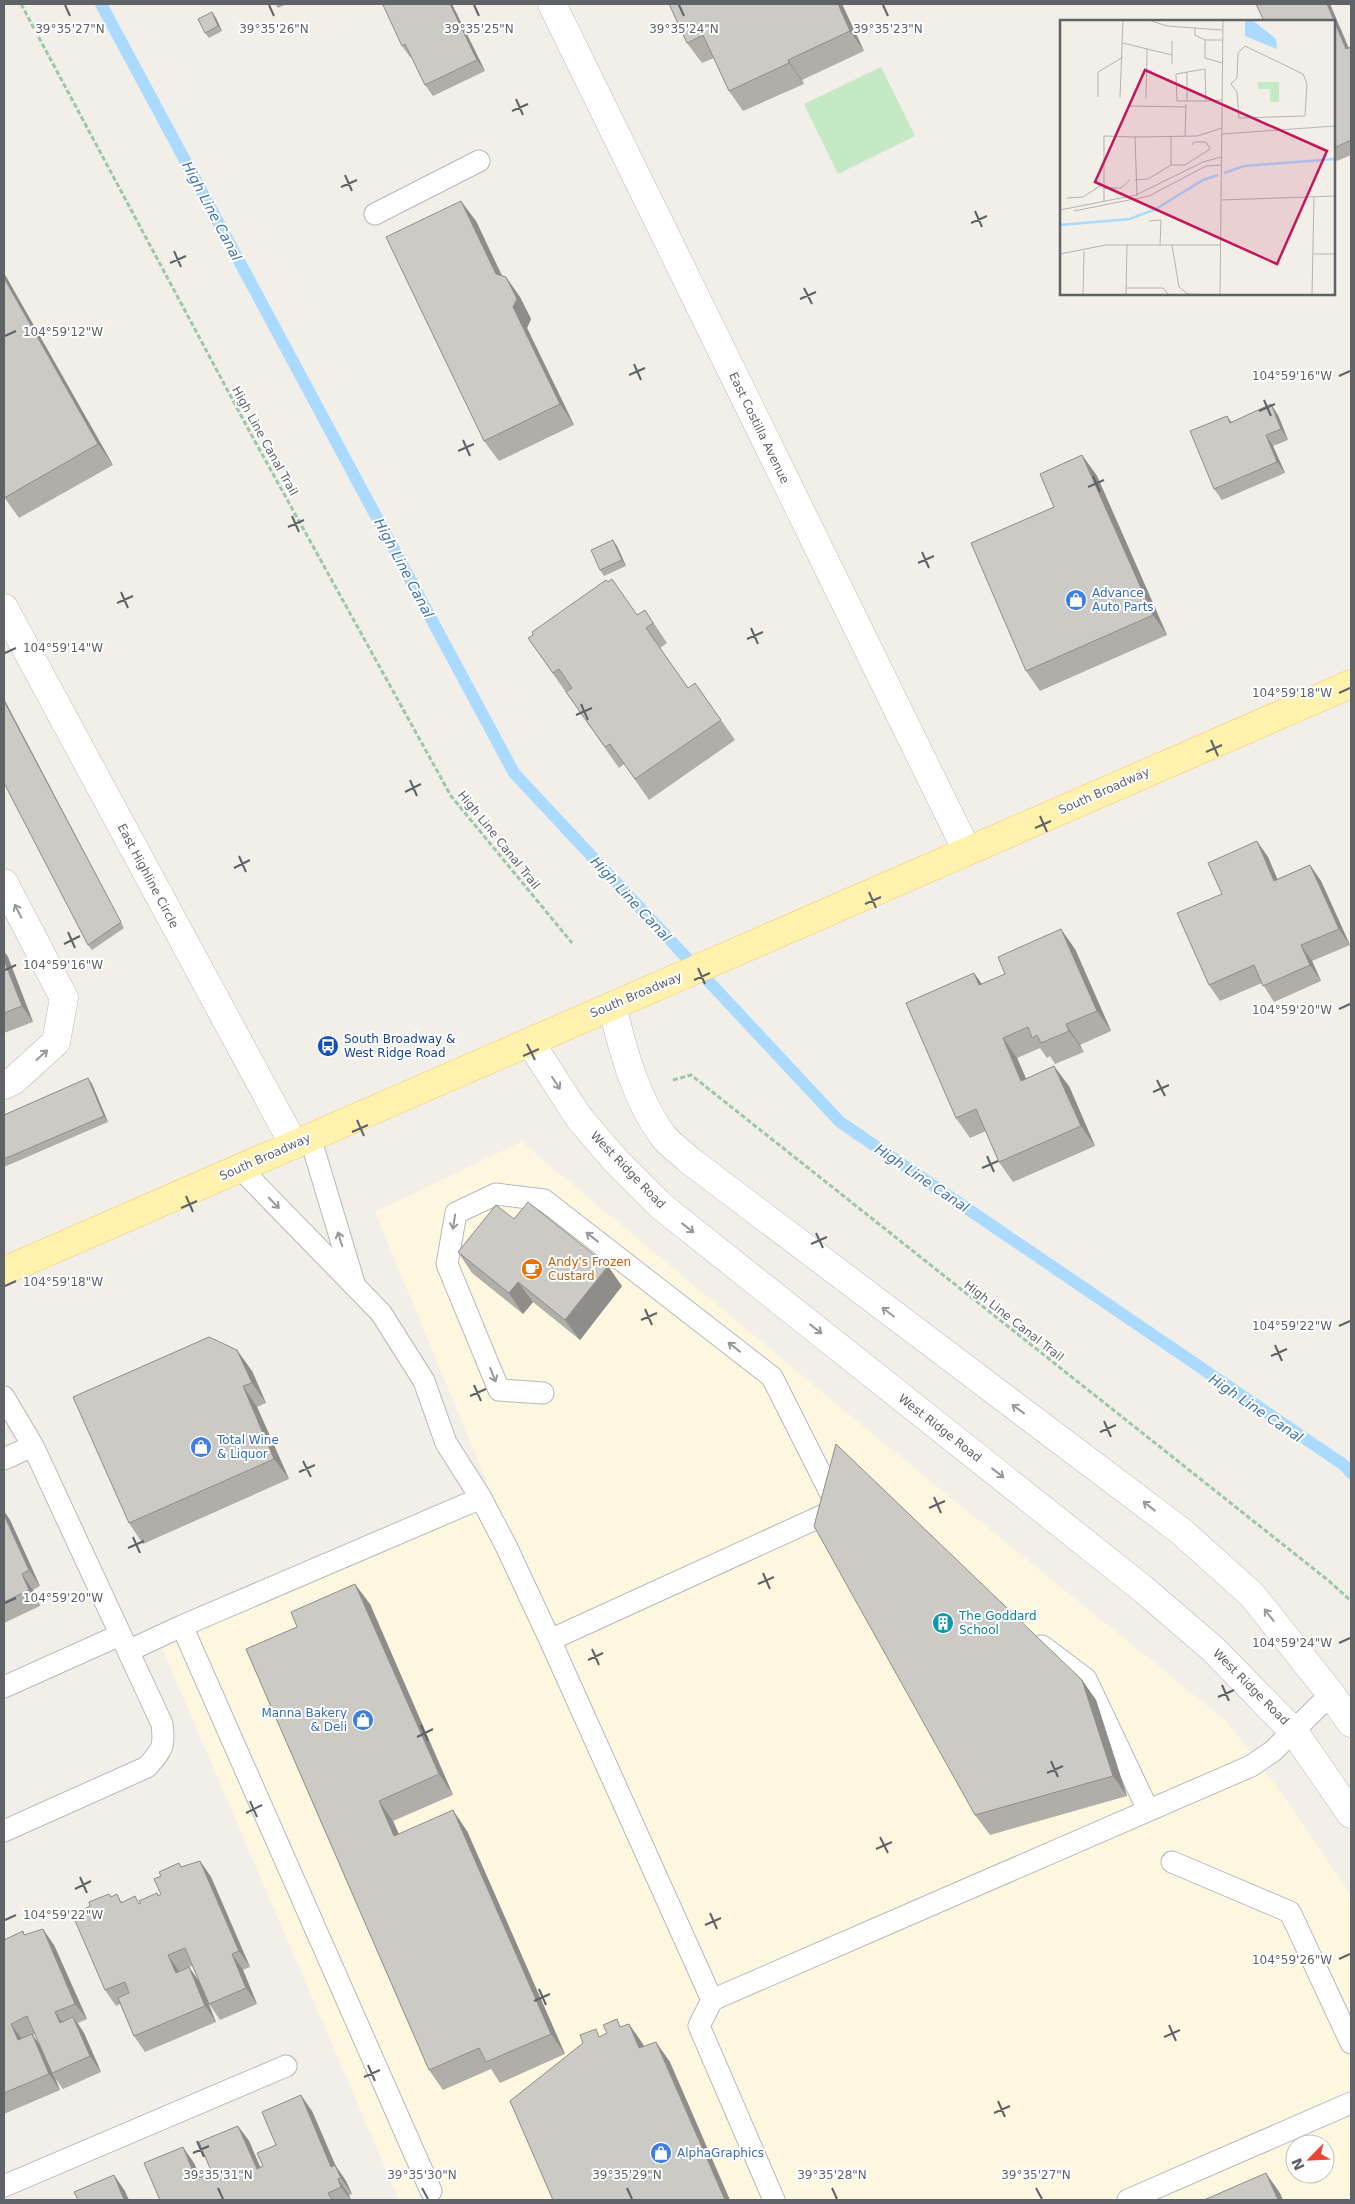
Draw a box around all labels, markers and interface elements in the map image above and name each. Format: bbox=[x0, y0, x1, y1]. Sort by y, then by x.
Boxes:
inset map bbox=[1060, 20, 1335, 295]
text: 39°35'27"N bbox=[35, 22, 105, 36]
text: 39°35'26"N bbox=[239, 22, 309, 36]
text: 39°35'25"N bbox=[444, 22, 514, 36]
text: 39°35'24"N bbox=[649, 22, 719, 36]
text: 39°35'23"N bbox=[853, 22, 923, 36]
water label: High Line Canal bbox=[179, 159, 245, 263]
text: 104°59'12"W bbox=[23, 325, 103, 339]
text: 104°59'16"W bbox=[1252, 369, 1332, 383]
street label: East Costilla Avenue bbox=[726, 370, 792, 486]
street label: High Line Canal Trail bbox=[229, 384, 301, 498]
water label: High Line Canal bbox=[371, 516, 437, 620]
place label: Advance Auto Parts bbox=[1092, 586, 1154, 614]
shop icon: Advance Auto Parts bbox=[1064, 588, 1088, 612]
text: 104°59'14"W bbox=[23, 641, 103, 655]
text: 104°59'18"W bbox=[1252, 686, 1332, 700]
street label: South Broadway bbox=[1056, 765, 1152, 817]
street label: High Line Canal Trail bbox=[455, 788, 543, 892]
street label: East Highline Circle bbox=[114, 821, 182, 931]
water label: High Line Canal bbox=[588, 853, 674, 945]
one-way arrow bbox=[13, 904, 22, 919]
text: 104°59'16"W bbox=[23, 958, 103, 972]
street label: South Broadway bbox=[588, 969, 684, 1021]
text: 104°59'20"W bbox=[1252, 1003, 1332, 1017]
place label: South Broadway & West Ridge Road bbox=[344, 1032, 455, 1060]
bus stop icon: South Broadway & West Ridge Road bbox=[316, 1034, 340, 1058]
one-way arrow bbox=[35, 1049, 48, 1061]
one-way arrow bbox=[551, 1075, 561, 1089]
street label: West Ridge Road bbox=[588, 1129, 668, 1211]
street label: South Broadway bbox=[217, 1131, 313, 1183]
water label: High Line Canal bbox=[872, 1141, 972, 1215]
one-way arrow bbox=[268, 1197, 280, 1209]
one-way arrow bbox=[449, 1213, 459, 1229]
one-way arrow bbox=[681, 1223, 695, 1233]
one-way arrow bbox=[335, 1231, 345, 1247]
one-way arrow bbox=[585, 1232, 599, 1242]
place label: Andy's Frozen Custard bbox=[548, 1255, 631, 1283]
cafe icon: Andy's Frozen Custard bbox=[520, 1257, 544, 1281]
text: 104°59'18"W bbox=[23, 1275, 103, 1289]
street label: High Line Canal Trail bbox=[961, 1278, 1067, 1364]
one-way arrow bbox=[882, 1306, 895, 1317]
text: 104°59'22"W bbox=[1252, 1319, 1332, 1333]
one-way arrow bbox=[809, 1323, 822, 1334]
one-way arrow bbox=[728, 1342, 741, 1353]
one-way arrow bbox=[488, 1367, 498, 1382]
water label: High Line Canal bbox=[1206, 1371, 1306, 1445]
street label: West Ridge Road bbox=[896, 1391, 984, 1465]
one-way arrow bbox=[1011, 1404, 1025, 1414]
place label: Total Wine & Liquor bbox=[216, 1433, 279, 1461]
shop icon: Total Wine & Liquor bbox=[189, 1435, 213, 1459]
one-way arrow bbox=[991, 1468, 1004, 1479]
one-way arrow bbox=[1142, 1501, 1156, 1511]
text: 104°59'20"W bbox=[23, 1591, 103, 1605]
place label: The Goddard School bbox=[958, 1609, 1037, 1637]
one-way arrow bbox=[1263, 1609, 1274, 1622]
building icon: The Goddard School bbox=[931, 1611, 955, 1635]
text: 104°59'24"W bbox=[1252, 1636, 1332, 1650]
street label: West Ridge Road bbox=[1210, 1646, 1292, 1728]
place label: Manna Bakery & Deli bbox=[261, 1706, 347, 1734]
shop icon: Manna Bakery & Deli bbox=[351, 1708, 375, 1732]
text: 104°59'22"W bbox=[23, 1908, 103, 1922]
text: 104°59'26"W bbox=[1252, 1953, 1332, 1967]
north arrow bbox=[1285, 2134, 1335, 2184]
shop icon: AlphaGraphics bbox=[649, 2141, 673, 2165]
place label: AlphaGraphics bbox=[677, 2146, 764, 2160]
text: N bbox=[1288, 2156, 1308, 2173]
text: 39°35'31"N bbox=[183, 2168, 253, 2182]
text: 39°35'30"N bbox=[387, 2168, 457, 2182]
text: 39°35'29"N bbox=[592, 2168, 662, 2182]
text: 39°35'28"N bbox=[797, 2168, 867, 2182]
text: 39°35'27"N bbox=[1001, 2168, 1071, 2182]

